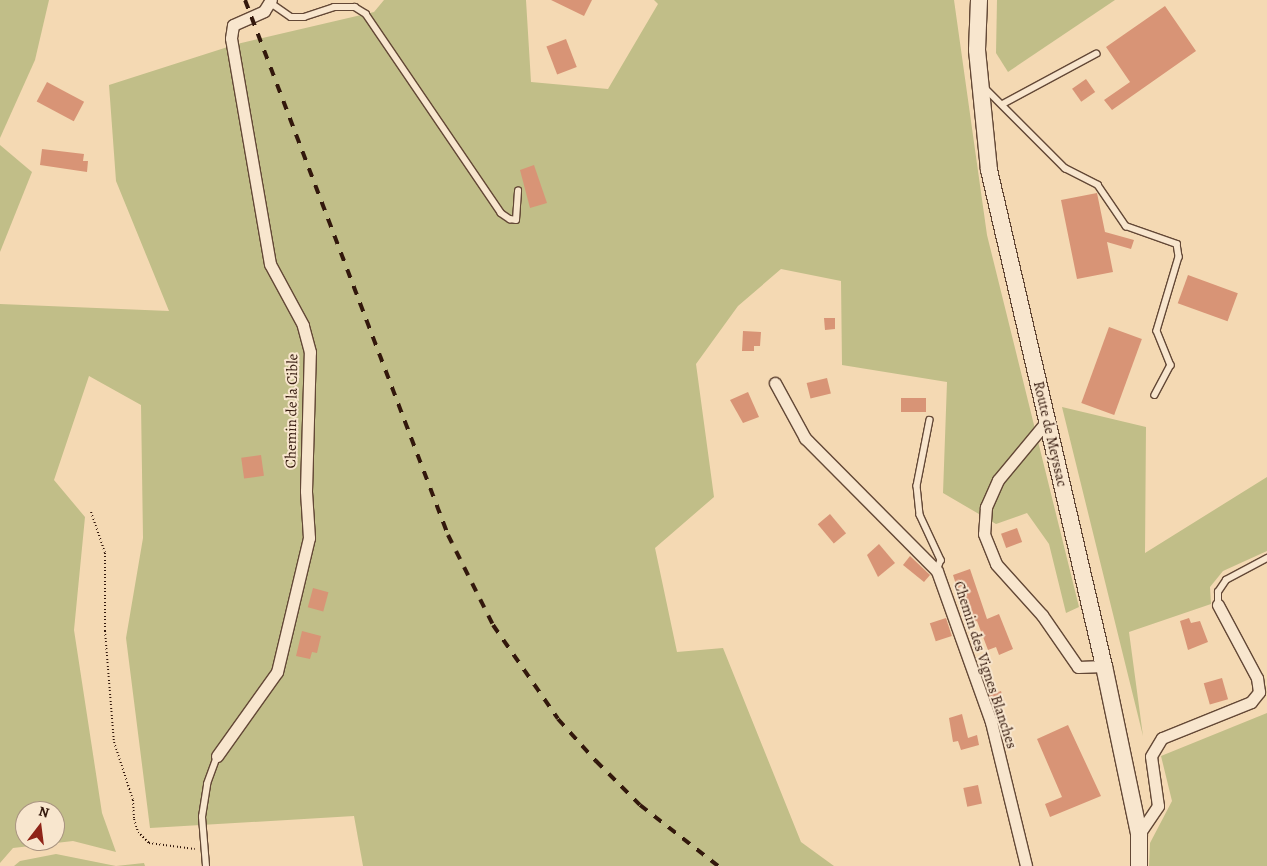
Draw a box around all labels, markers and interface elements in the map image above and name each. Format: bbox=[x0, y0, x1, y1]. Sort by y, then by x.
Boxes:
street label: Chemin de la Cible bbox=[282, 353, 302, 469]
street label: Route de Meyssac bbox=[1029, 379, 1071, 489]
street label: Chemin des Vignes Blanches bbox=[949, 579, 1021, 751]
north arrow bbox=[15, 801, 65, 851]
text: N bbox=[36, 801, 51, 822]

